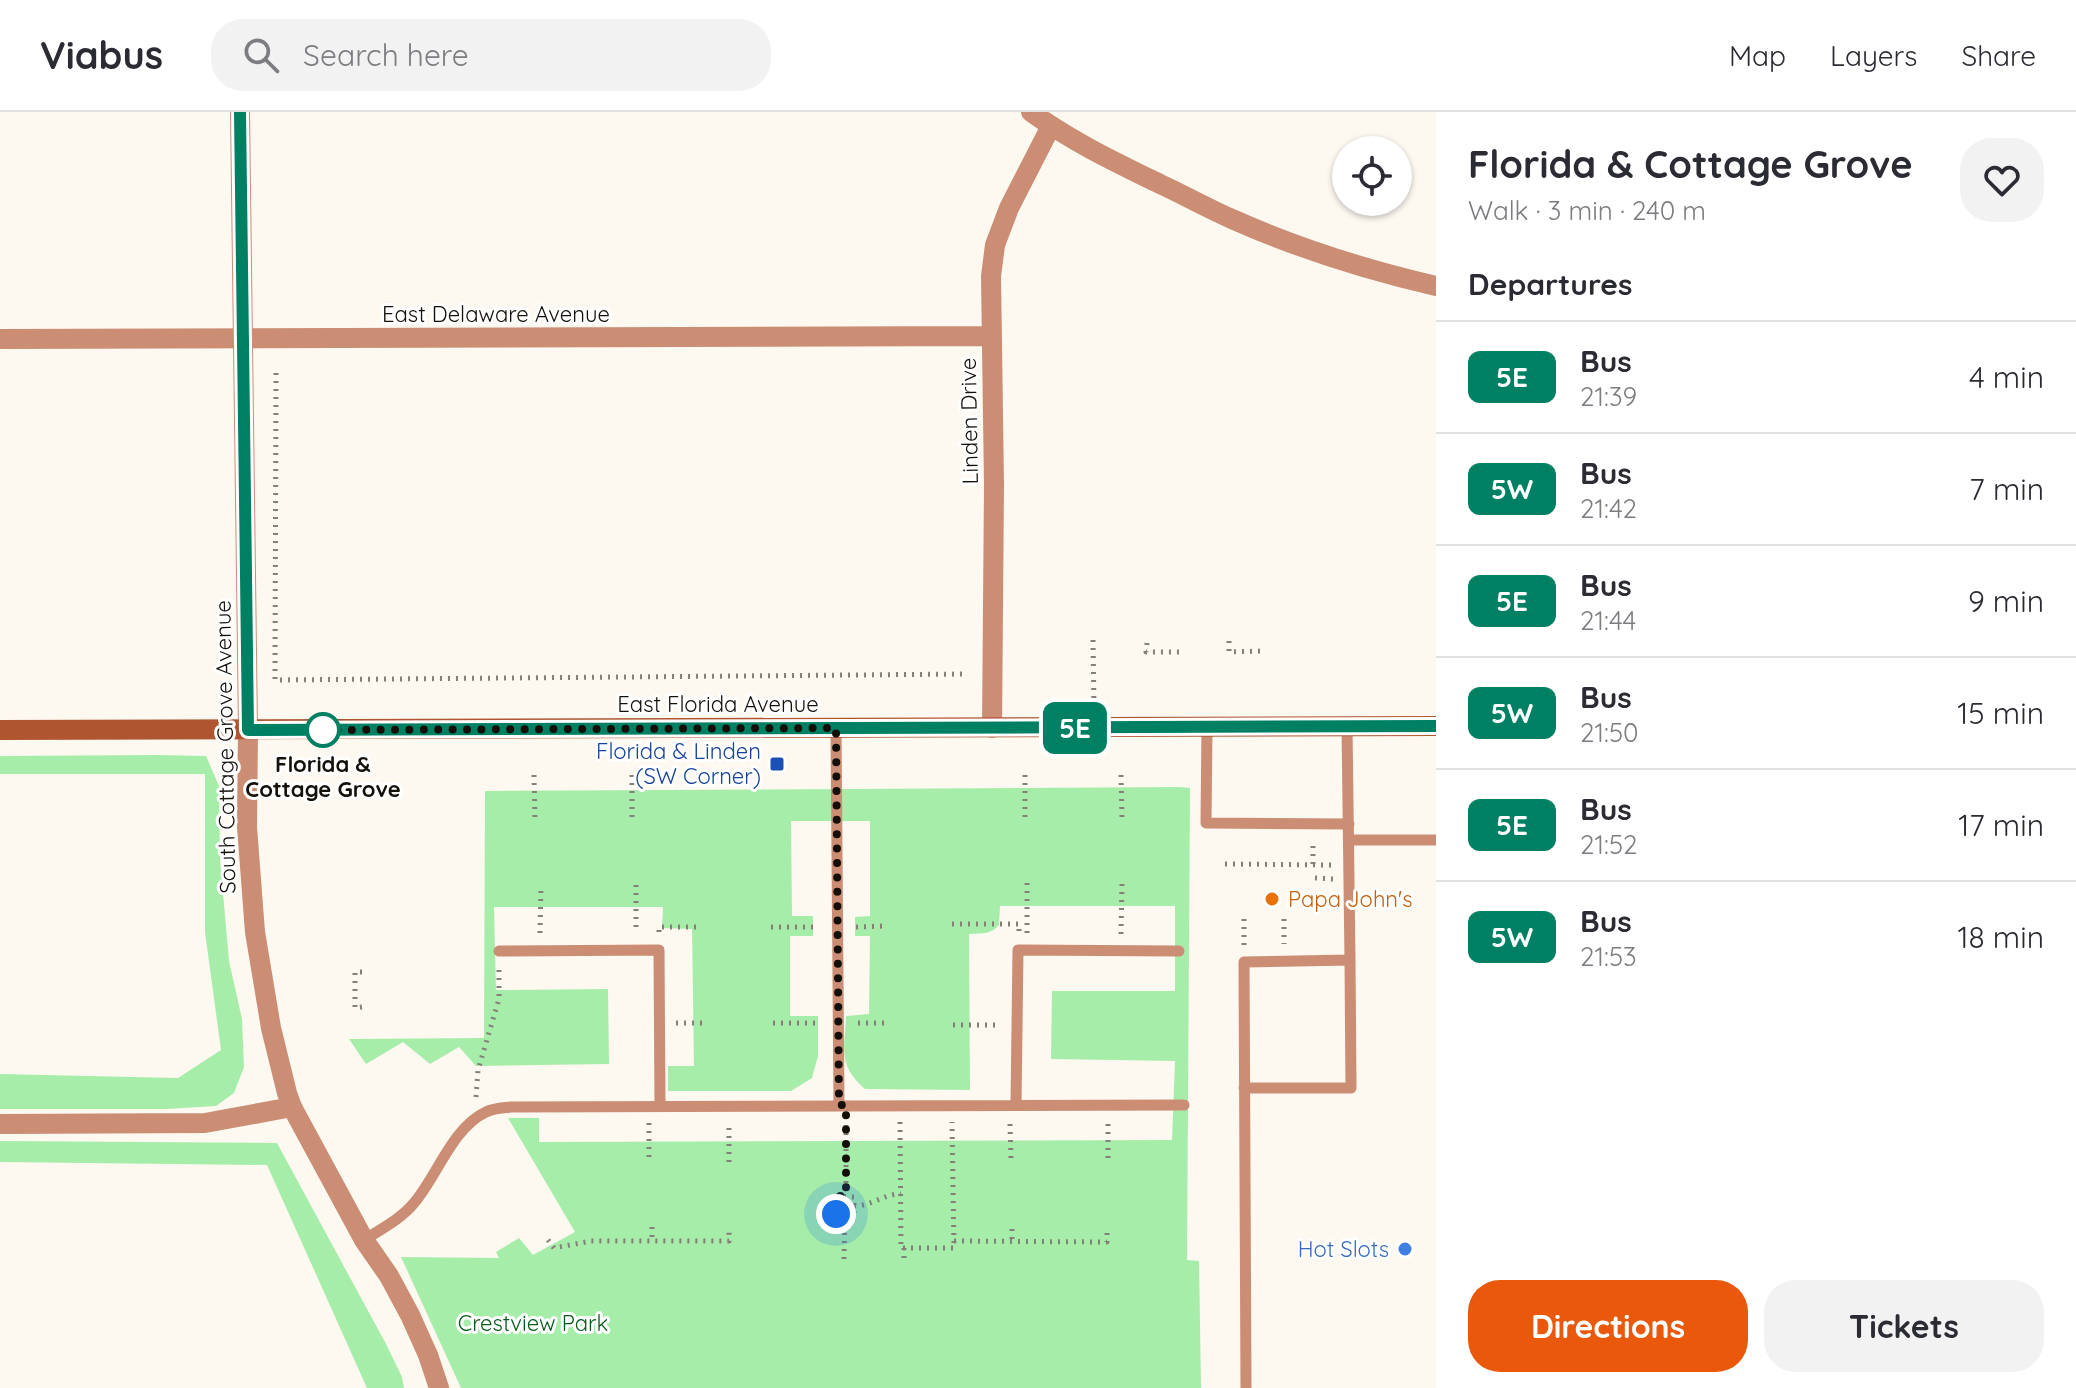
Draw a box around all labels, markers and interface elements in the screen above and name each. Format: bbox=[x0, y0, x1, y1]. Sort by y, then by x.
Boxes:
search box bbox=[211, 19, 771, 91]
text: Viabus bbox=[40, 31, 163, 79]
icon: search bbox=[239, 33, 283, 77]
text: Search here bbox=[303, 36, 469, 74]
text: Map bbox=[1729, 38, 1786, 73]
text: Layers bbox=[1830, 38, 1917, 73]
text: Share bbox=[1961, 38, 2036, 73]
map controls bbox=[1332, 136, 1412, 216]
button: locate bbox=[1332, 136, 1412, 216]
button: heart bbox=[1960, 138, 2044, 222]
text: Florida & Cottage Grove bbox=[1468, 140, 1913, 188]
text: Walk · 3 min · 240 m bbox=[1468, 194, 1706, 227]
text: Departures bbox=[1468, 265, 1633, 303]
street label: East Delaware Avenue bbox=[382, 300, 610, 328]
text: Bus bbox=[1580, 342, 1632, 380]
street label: Linden Drive bbox=[954, 357, 984, 485]
text: 4 min bbox=[1969, 358, 2044, 396]
text: 5E bbox=[1496, 359, 1528, 394]
text: 21:39 bbox=[1580, 380, 1637, 413]
text: Bus bbox=[1580, 454, 1632, 492]
text: 7 min bbox=[1969, 470, 2044, 508]
text: 5W bbox=[1491, 471, 1533, 506]
text: 21:42 bbox=[1580, 492, 1637, 525]
text: Bus bbox=[1580, 566, 1632, 604]
text: 9 min bbox=[1968, 582, 2044, 620]
text: 5E bbox=[1496, 583, 1528, 618]
street label: South Cottage Grove Avenue bbox=[208, 600, 242, 894]
text: 21:44 bbox=[1580, 604, 1636, 637]
text: Bus bbox=[1580, 678, 1632, 716]
street label: East Florida Avenue bbox=[617, 690, 819, 718]
text: 15 min bbox=[1957, 694, 2044, 732]
text: 5W bbox=[1491, 695, 1533, 730]
line badge: 5E bbox=[1039, 702, 1111, 754]
text: 5E bbox=[1059, 710, 1091, 745]
marker: Florida & Cottage Grove bbox=[306, 713, 340, 747]
text: 21:50 bbox=[1580, 716, 1639, 749]
place label: Florida & Linden (SW Corner) bbox=[596, 737, 761, 790]
place label: Florida & Cottage Grove bbox=[245, 750, 401, 803]
marker: Florida & Linden (SW Corner) bbox=[768, 755, 786, 773]
text: Bus bbox=[1580, 790, 1632, 828]
text: 17 min bbox=[1958, 806, 2044, 844]
text: 5E bbox=[1496, 807, 1528, 842]
text: 21:52 bbox=[1580, 828, 1637, 861]
place label: Papa John's bbox=[1288, 885, 1413, 913]
marker: Papa John's bbox=[1263, 890, 1281, 908]
text: Bus bbox=[1580, 902, 1632, 940]
text: 18 min bbox=[1957, 918, 2044, 956]
text: 5W bbox=[1491, 919, 1533, 954]
text: 21:53 bbox=[1580, 940, 1637, 973]
your location bbox=[816, 1194, 856, 1234]
place label: Hot Slots bbox=[1298, 1235, 1389, 1263]
marker: Hot Slots bbox=[1396, 1240, 1414, 1258]
button: Directions bbox=[1468, 1280, 1748, 1372]
button: Tickets bbox=[1764, 1280, 2044, 1372]
park label: Crestview Park bbox=[458, 1309, 608, 1337]

